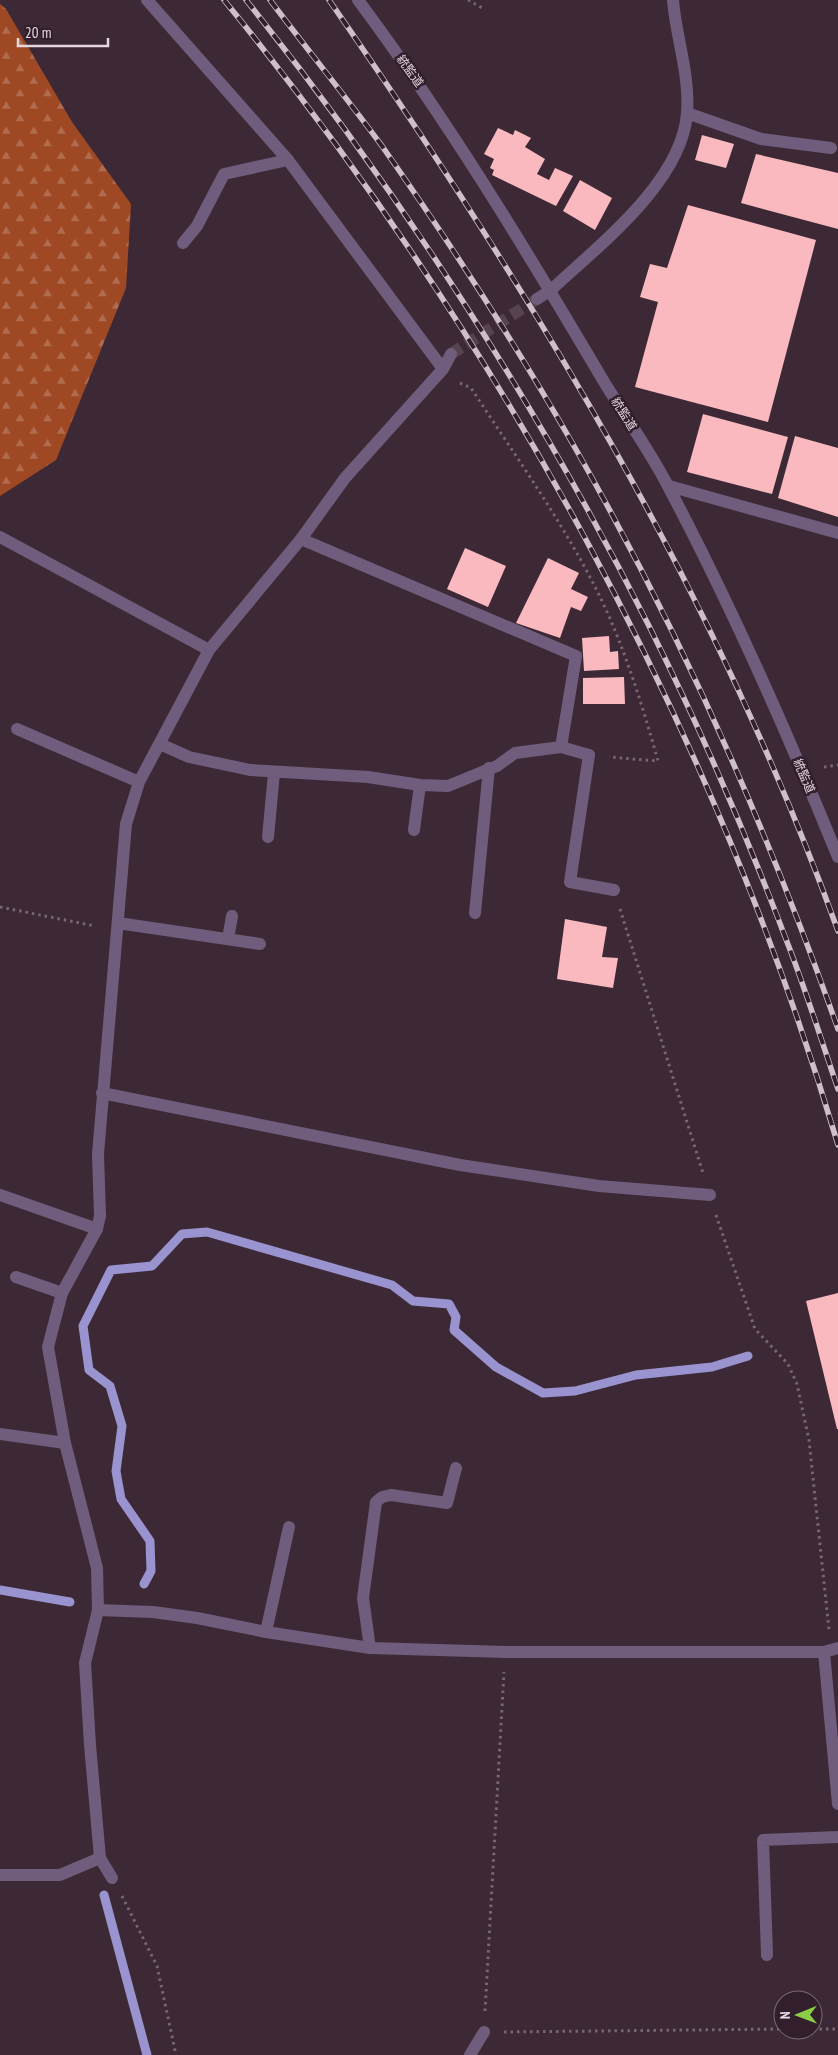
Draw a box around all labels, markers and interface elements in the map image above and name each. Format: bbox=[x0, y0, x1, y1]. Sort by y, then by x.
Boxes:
scale bar bbox=[18, 15, 108, 47]
text: 20 m bbox=[25, 23, 51, 42]
street label: 統監道 bbox=[394, 52, 427, 90]
street label: 統監道 bbox=[609, 394, 640, 433]
street label: 統監道 bbox=[791, 756, 818, 795]
north arrow bbox=[773, 1990, 823, 2040]
text: N bbox=[776, 2011, 794, 2019]

